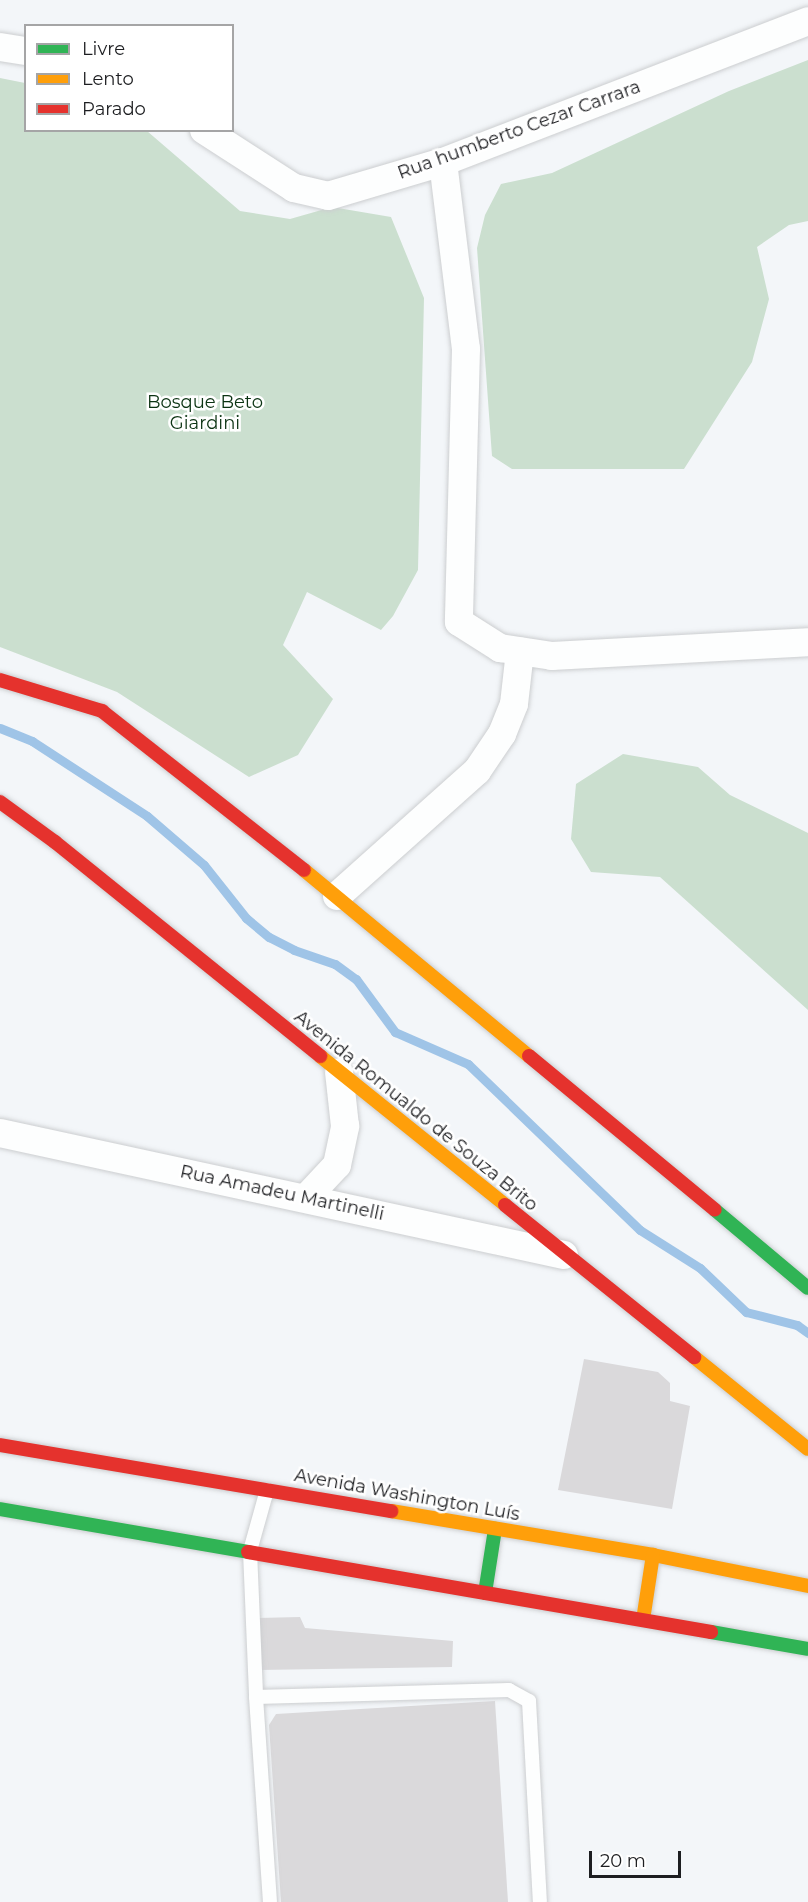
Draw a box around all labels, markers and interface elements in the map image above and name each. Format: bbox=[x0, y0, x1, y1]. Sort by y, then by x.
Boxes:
legend bbox=[24, 24, 234, 132]
text: Livre bbox=[82, 38, 125, 60]
text: Lento bbox=[82, 68, 134, 90]
street label: Rua humberto Cezar Carrara bbox=[395, 76, 643, 184]
text: Parado bbox=[82, 98, 146, 120]
park label: Bosque Beto Giardini bbox=[147, 392, 263, 434]
street label: Avenida Romualdo de Souza Brito bbox=[290, 1006, 542, 1216]
street label: Rua Amadeu Martinelli bbox=[178, 1161, 386, 1225]
street label: Avenida Washington Luís bbox=[293, 1465, 521, 1525]
scale bar bbox=[592, 1839, 684, 1877]
text: 20 m bbox=[600, 1850, 646, 1872]

